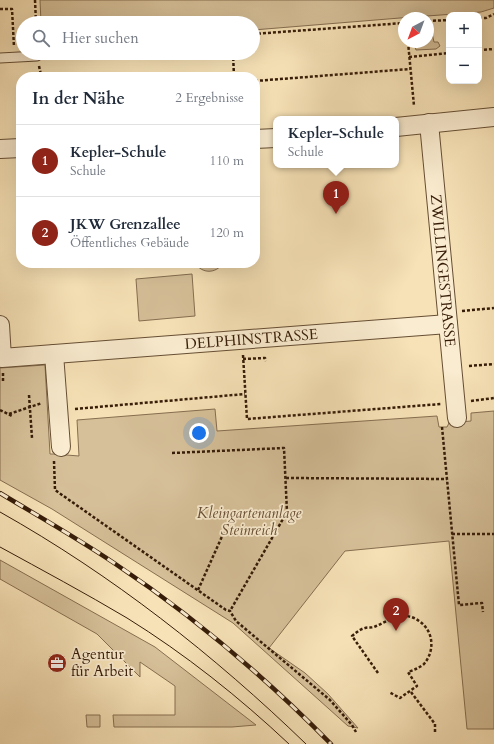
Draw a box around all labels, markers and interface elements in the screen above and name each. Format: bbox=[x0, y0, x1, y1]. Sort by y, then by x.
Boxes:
north arrow bbox=[398, 12, 434, 48]
map controls bbox=[446, 12, 482, 84]
button: + bbox=[446, 12, 482, 48]
search box bbox=[16, 16, 260, 60]
icon: search bbox=[30, 27, 52, 49]
text: Hier suchen bbox=[62, 28, 139, 48]
button: − bbox=[446, 48, 482, 84]
text: In der Nähe bbox=[32, 87, 125, 110]
text: 2 Ergebnisse bbox=[175, 89, 244, 107]
popup bbox=[273, 116, 399, 168]
text: Kepler-Schule bbox=[288, 123, 384, 143]
text: Kepler-Schule bbox=[70, 142, 166, 162]
text: Schule bbox=[288, 143, 324, 161]
text: 1 bbox=[42, 152, 48, 170]
text: 110 m bbox=[210, 152, 244, 170]
text: Schule bbox=[70, 162, 106, 180]
pin: 1 bbox=[323, 181, 349, 214]
street label: ZWILLINGESTRASSE bbox=[426, 193, 460, 348]
text: JKW Grenzallee bbox=[70, 214, 181, 234]
text: 2 bbox=[42, 224, 48, 242]
text: 120 m bbox=[210, 224, 244, 242]
text: Öffentliches Gebäude bbox=[70, 234, 189, 252]
street label: DELPHINSTRASSE bbox=[184, 324, 319, 354]
your location bbox=[189, 423, 209, 443]
park label: Kleingartenanlage Steinreich bbox=[197, 503, 301, 540]
pin: 2 bbox=[383, 598, 409, 631]
place label: Agentur für Arbeit bbox=[71, 644, 134, 681]
office icon: Agentur für Arbeit bbox=[46, 652, 68, 674]

